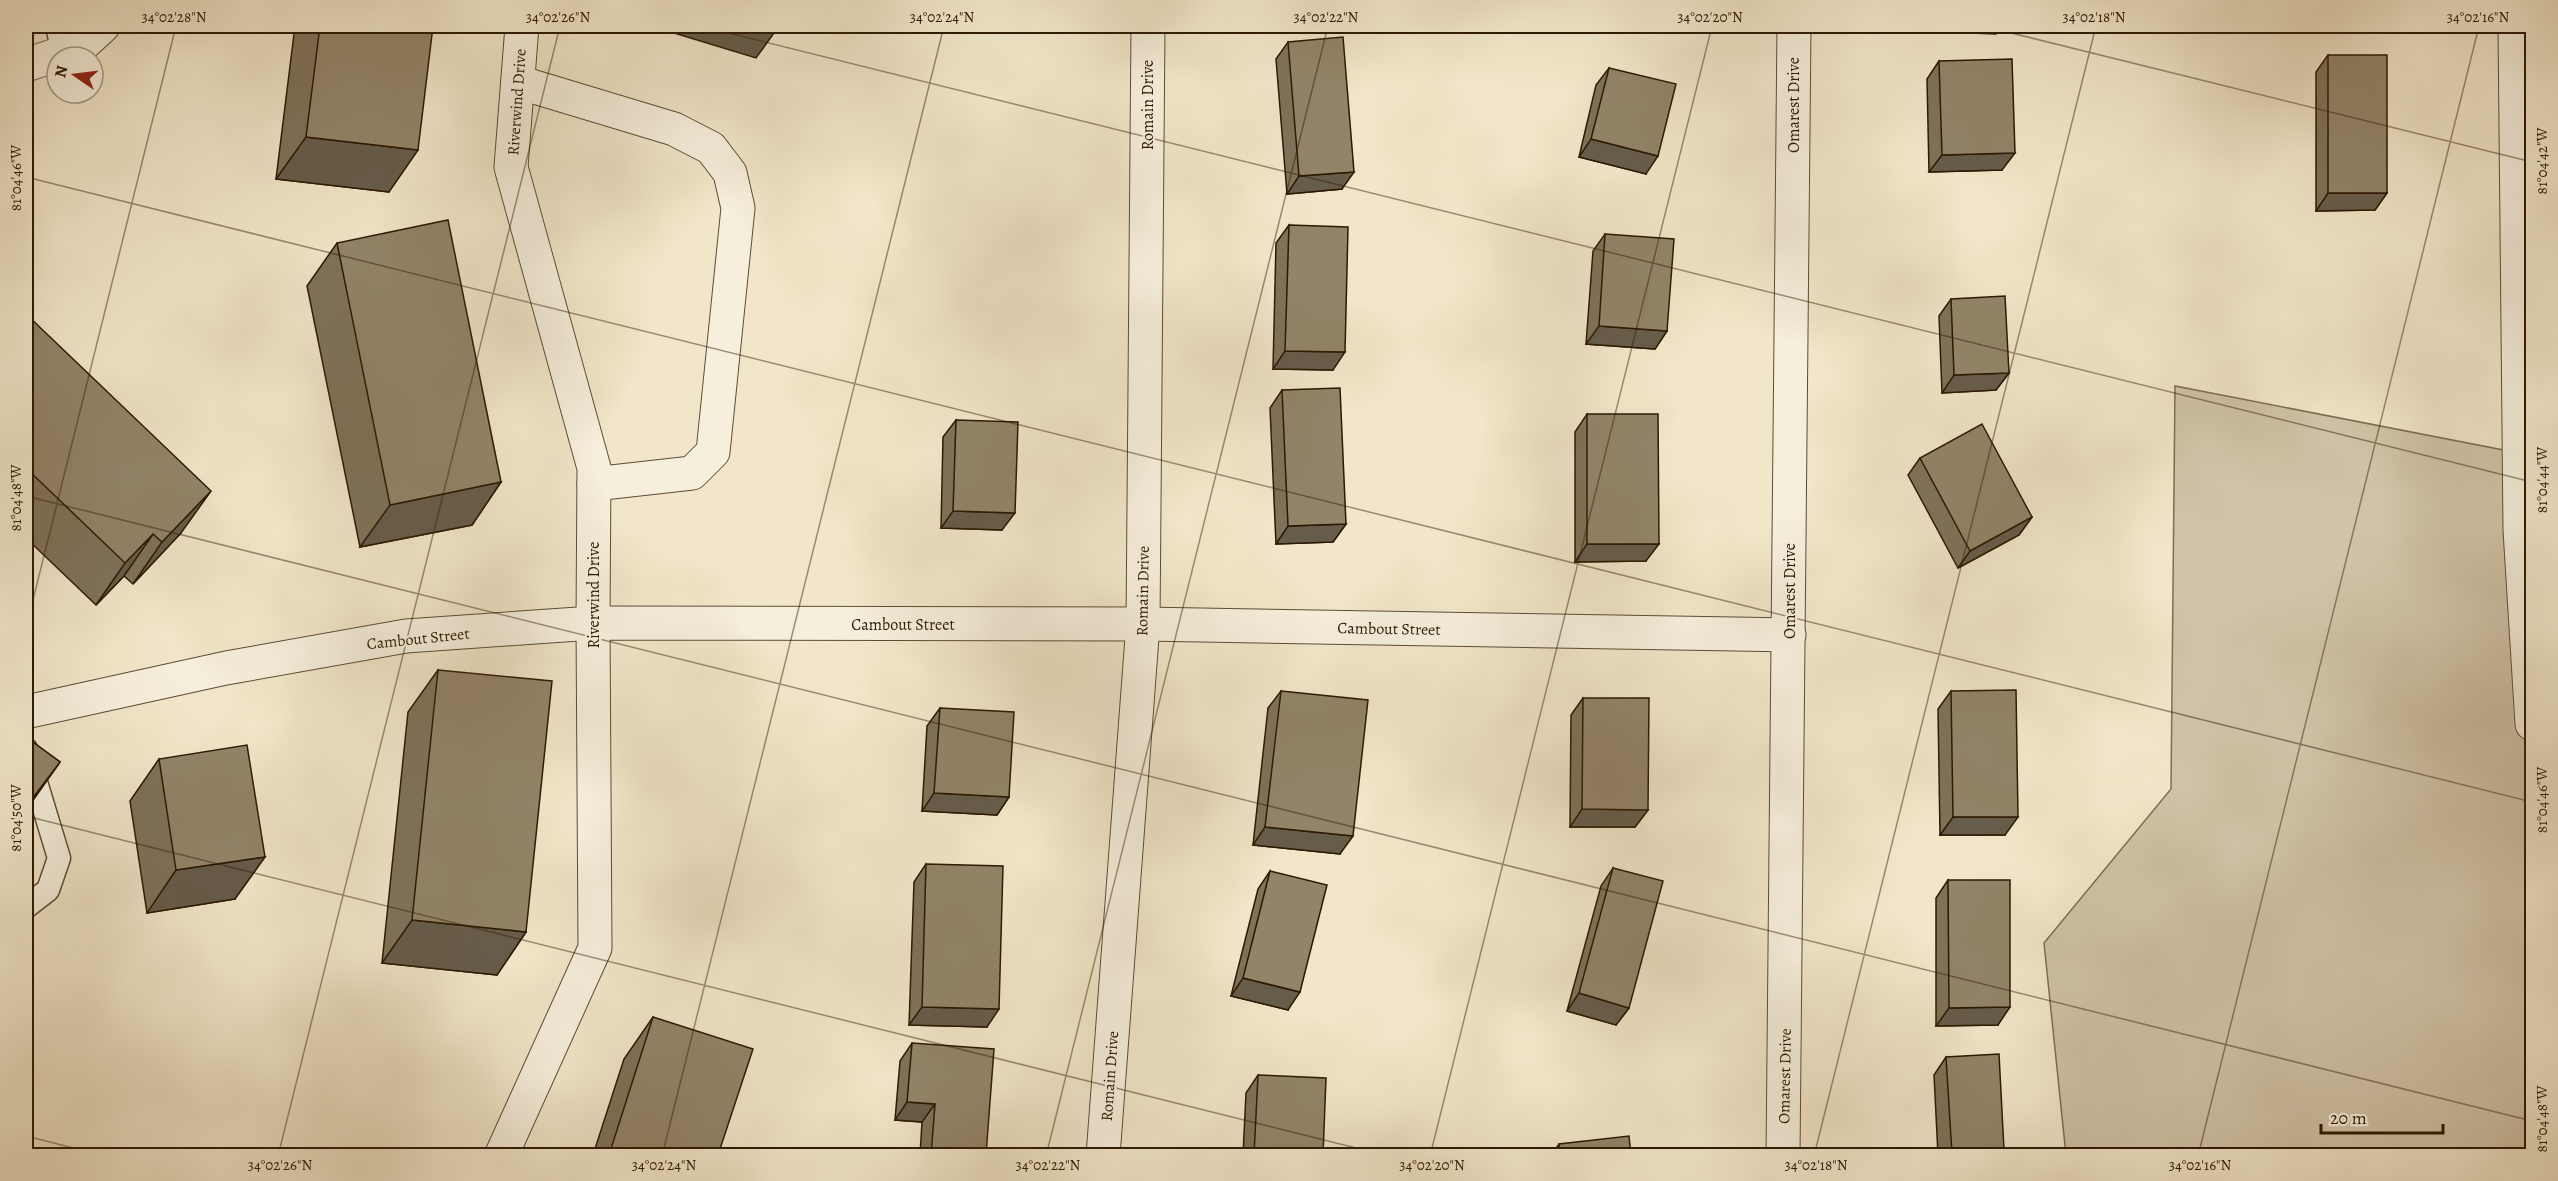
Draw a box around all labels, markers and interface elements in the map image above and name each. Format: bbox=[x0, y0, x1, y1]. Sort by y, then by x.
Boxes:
text: 34°02'28"N bbox=[142, 7, 207, 27]
text: 34°02'26"N bbox=[526, 7, 591, 27]
text: 34°02'24"N bbox=[910, 7, 974, 27]
text: 34°02'22"N bbox=[1294, 7, 1359, 27]
text: 34°02'20"N bbox=[1677, 7, 1743, 27]
text: 34°02'18"N bbox=[2063, 7, 2126, 27]
text: 34°02'16"N bbox=[2447, 7, 2510, 27]
north arrow bbox=[45, 45, 105, 105]
street label: Riverwind Drive bbox=[502, 48, 532, 156]
street label: Omarest Drive bbox=[1783, 57, 1805, 153]
street label: Romain Drive bbox=[1137, 60, 1159, 150]
text: N bbox=[49, 63, 74, 80]
text: 81°04'42"W bbox=[2532, 128, 2552, 194]
text: 81°04'46"W bbox=[6, 145, 26, 211]
text: 81°04'44"W bbox=[2532, 447, 2552, 513]
text: 81°04'48"W bbox=[6, 465, 26, 531]
street label: Riverwind Drive bbox=[583, 542, 605, 648]
street label: Omarest Drive bbox=[1779, 543, 1801, 639]
street label: Romain Drive bbox=[1131, 546, 1155, 636]
street label: Cambout Street bbox=[851, 614, 955, 636]
street label: Cambout Street bbox=[1337, 617, 1441, 641]
street label: Cambout Street bbox=[366, 623, 471, 655]
text: 81°04'46"W bbox=[2532, 767, 2552, 833]
text: 81°04'50"W bbox=[6, 784, 26, 852]
street label: Omarest Drive bbox=[1773, 1028, 1797, 1124]
street label: Romain Drive bbox=[1096, 1030, 1124, 1122]
text: 81°04'48"W bbox=[2532, 1086, 2552, 1152]
scale bar bbox=[2321, 1097, 2442, 1135]
text: 20 m bbox=[2330, 1106, 2367, 1130]
text: 34°02'26"N bbox=[248, 1155, 313, 1175]
text: 34°02'24"N bbox=[632, 1155, 696, 1175]
text: 34°02'22"N bbox=[1016, 1155, 1081, 1175]
text: 34°02'20"N bbox=[1399, 1155, 1465, 1175]
text: 34°02'18"N bbox=[1785, 1155, 1848, 1175]
text: 34°02'16"N bbox=[2169, 1155, 2232, 1175]

